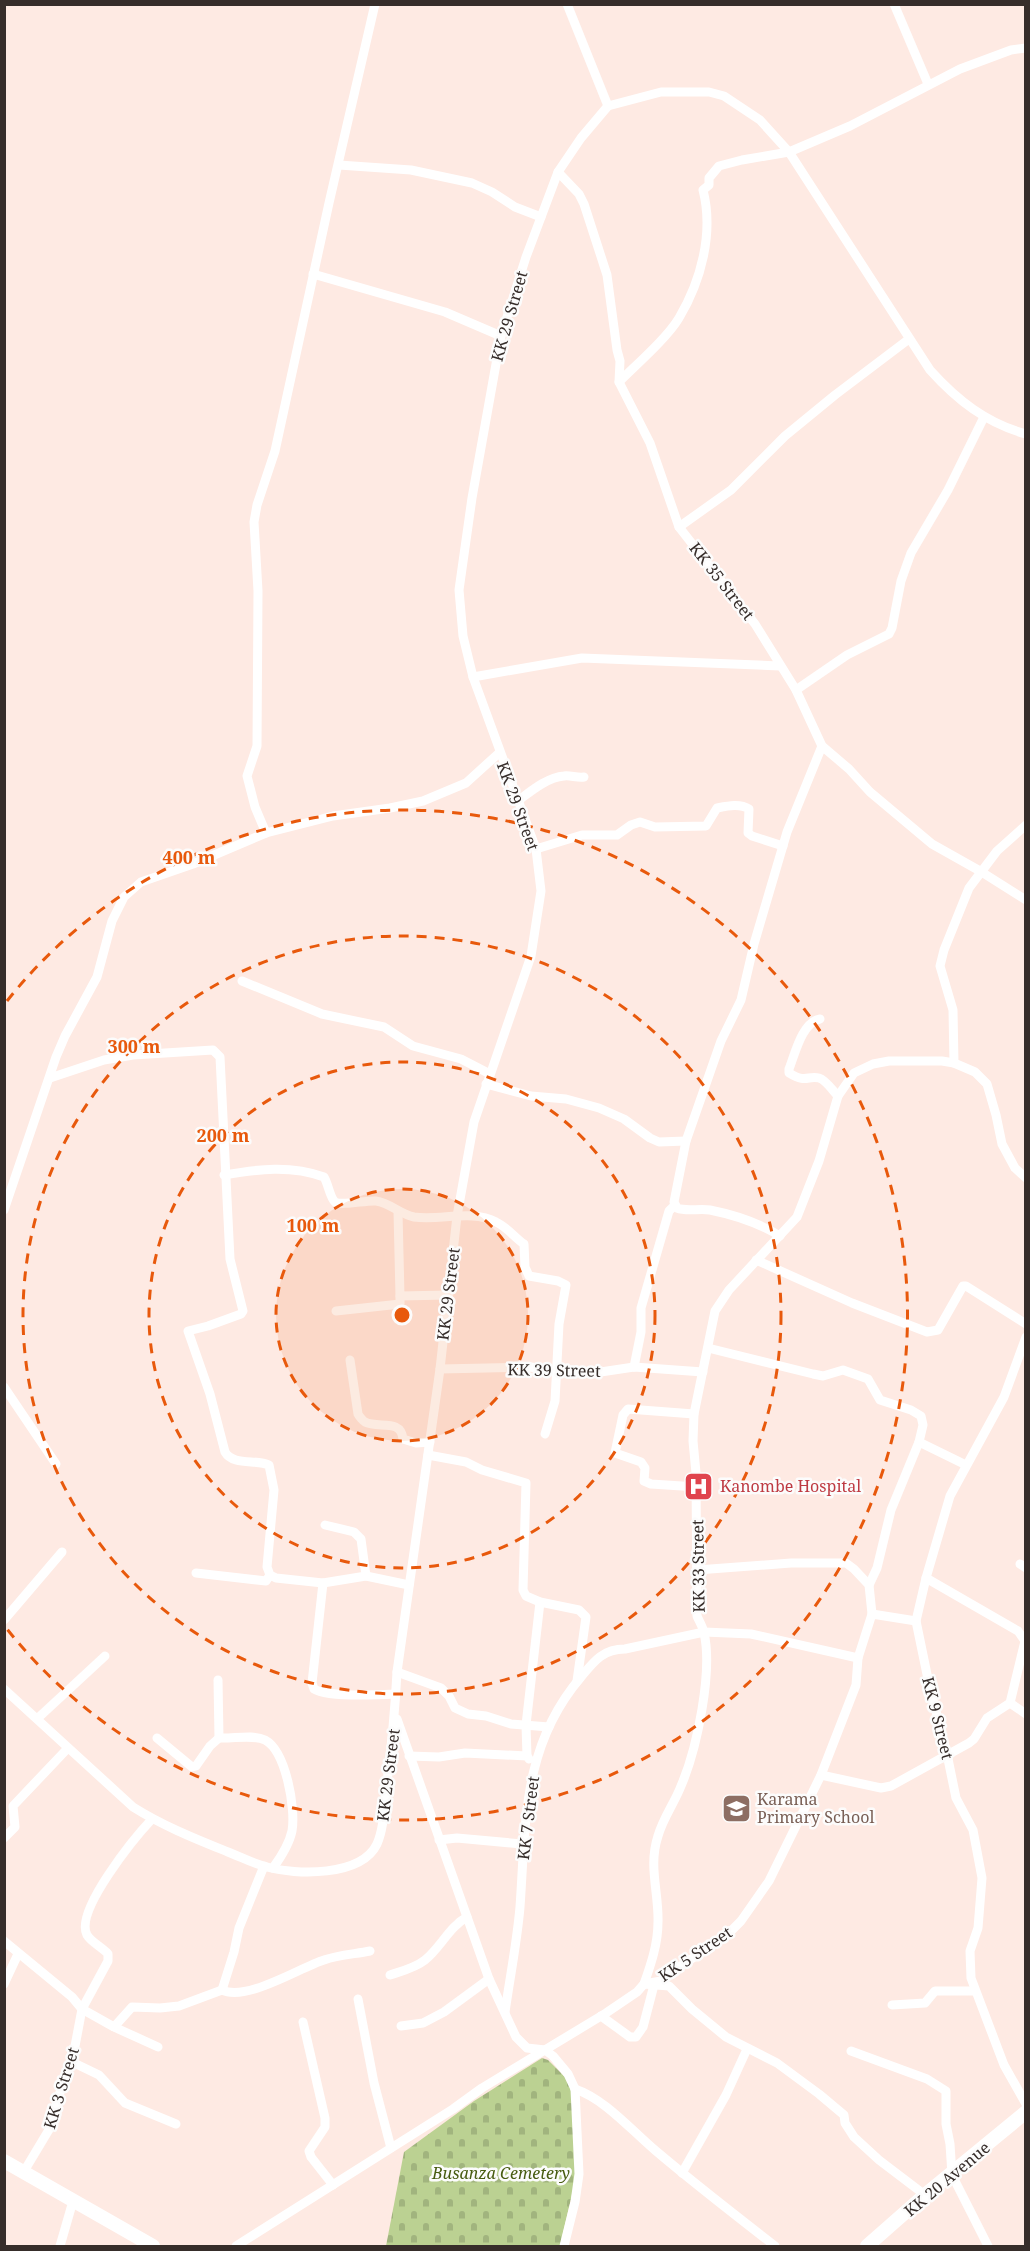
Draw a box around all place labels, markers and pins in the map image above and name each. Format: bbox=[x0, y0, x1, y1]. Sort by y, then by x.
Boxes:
centre of rings bbox=[392, 1305, 412, 1325]
hospital icon: Kanombe Hospital bbox=[683, 1470, 715, 1502]
place label: Kanombe Hospital bbox=[720, 1475, 861, 1497]
place label: Karama Primary School bbox=[757, 1788, 874, 1828]
school or university icon: Karama Primary School bbox=[720, 1792, 752, 1824]

